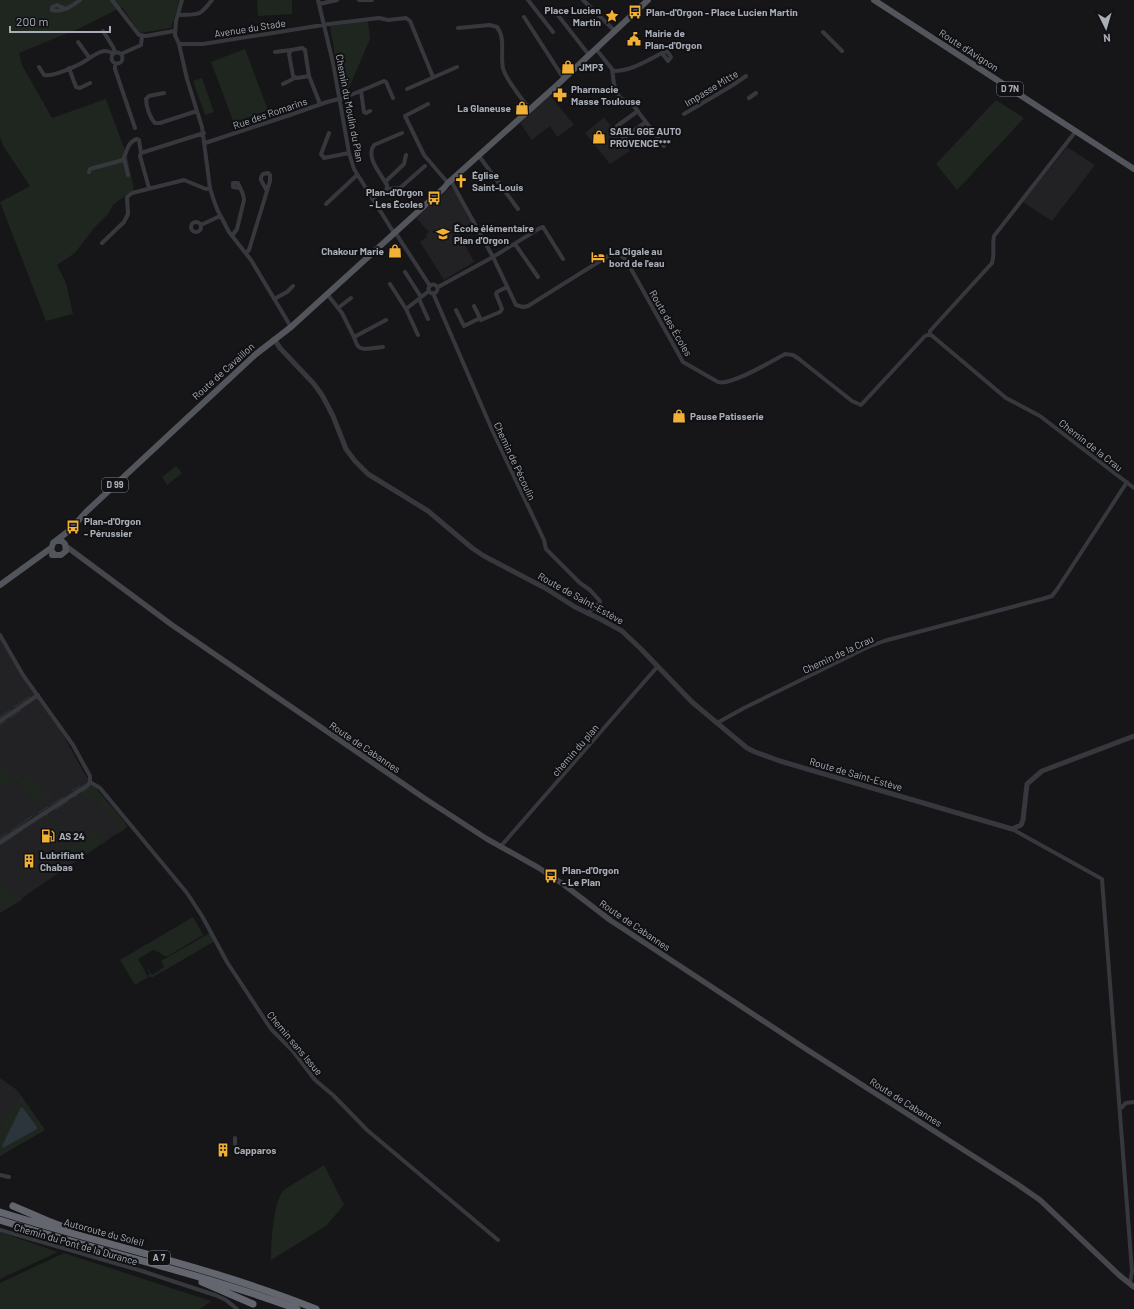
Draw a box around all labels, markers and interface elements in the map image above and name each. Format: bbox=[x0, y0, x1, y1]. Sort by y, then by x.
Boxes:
place label: Place Lucien Martin bbox=[545, 4, 601, 28]
bus stop icon: Plan-d'Orgon - Place Lucien Martin bbox=[627, 4, 643, 20]
place label: Plan-d'Orgon - Place Lucien Martin bbox=[646, 6, 798, 18]
scale bar bbox=[10, 8, 110, 34]
place icon: Place Lucien Martin bbox=[604, 8, 620, 24]
north arrow bbox=[1086, 8, 1126, 48]
text: 200 m bbox=[16, 14, 48, 28]
street label: Avenue du Stade bbox=[214, 16, 286, 40]
street label: Route d'Avignon bbox=[937, 26, 1001, 74]
place label: Mairie de Plan-d'Orgon bbox=[645, 27, 702, 51]
public building icon: Mairie de Plan-d'Orgon bbox=[626, 31, 642, 47]
text: N bbox=[1103, 32, 1111, 45]
street label: Chemin du Moulin du Plan bbox=[334, 53, 366, 163]
shop icon: JMP3 bbox=[560, 59, 576, 75]
place label: JMP3 bbox=[579, 61, 603, 73]
street label: Impasse Mitte bbox=[682, 67, 740, 109]
road number: D 7N bbox=[997, 82, 1023, 96]
place label: Pharmacie Masse Toulouse bbox=[571, 83, 641, 107]
pharmacy icon: Pharmacie Masse Toulouse bbox=[552, 87, 568, 103]
street label: Rue des Romarins bbox=[231, 95, 309, 131]
shop icon: La Glaneuse bbox=[514, 100, 530, 116]
place label: La Glaneuse bbox=[457, 102, 512, 114]
place label: SARL GGE AUTO PROVENCE*** bbox=[610, 125, 681, 149]
shop icon: SARL GGE AUTO PROVENCE*** bbox=[591, 129, 607, 145]
place label: Église Saint-Louis bbox=[472, 169, 523, 193]
church icon: Église Saint-Louis bbox=[453, 173, 469, 189]
place label: Plan-d'Orgon - Les Écoles bbox=[366, 186, 423, 210]
bus stop icon: Plan-d'Orgon - Les Écoles bbox=[426, 190, 442, 206]
place label: École élémentaire Plan d'Orgon bbox=[454, 222, 535, 246]
school or university icon: École élémentaire Plan d'Orgon bbox=[435, 226, 451, 242]
shop icon: Chakour Marie bbox=[387, 243, 403, 259]
place label: Chakour Marie bbox=[321, 245, 385, 257]
place label: La Cigale au bord de l'eau bbox=[609, 245, 664, 269]
hotel icon: La Cigale au bord de l'eau bbox=[590, 249, 606, 265]
street label: Route des Écoles bbox=[647, 288, 695, 358]
street label: Route de Cavaillon bbox=[190, 340, 256, 402]
shop icon: Pause Patisserie bbox=[671, 408, 687, 424]
place label: Pause Patisserie bbox=[690, 410, 764, 422]
street label: Chemin de la Crau bbox=[1057, 416, 1125, 474]
street label: Chemin de Pécoulin bbox=[492, 420, 538, 502]
road number: D 99 bbox=[102, 478, 128, 492]
place label: Plan-d'Orgon - Pérussier bbox=[84, 515, 141, 539]
bus stop icon: Plan-d'Orgon - Pérussier bbox=[65, 519, 81, 535]
street label: Route de Saint-Estève bbox=[536, 569, 626, 627]
street label: Chemin de la Crau bbox=[800, 632, 876, 676]
street label: Route de Cabannes bbox=[327, 719, 403, 775]
street label: chemin du plan bbox=[549, 721, 601, 779]
street label: Route de Saint-Estève bbox=[808, 755, 904, 793]
fuel station icon: AS 24 bbox=[40, 828, 56, 844]
place label: AS 24 bbox=[59, 830, 85, 842]
place label: Lubrifiant Chabas bbox=[40, 849, 84, 873]
building icon: Lubrifiant Chabas bbox=[21, 853, 37, 869]
place label: Plan-d'Orgon - Le Plan bbox=[562, 864, 619, 888]
bus stop icon: Plan-d'Orgon - Le Plan bbox=[543, 868, 559, 884]
street label: Route de Cabannes bbox=[597, 897, 673, 953]
street label: Chemin sans Issue bbox=[265, 1009, 325, 1077]
street label: Route de Cabannes bbox=[868, 1075, 945, 1129]
building icon: Capparos bbox=[215, 1142, 231, 1158]
place label: Capparos bbox=[234, 1144, 276, 1156]
street label: Autoroute du Soleil bbox=[63, 1216, 145, 1248]
street label: Chemin du Pont de la Durance bbox=[13, 1221, 139, 1267]
road number: A 7 bbox=[148, 1251, 170, 1265]

